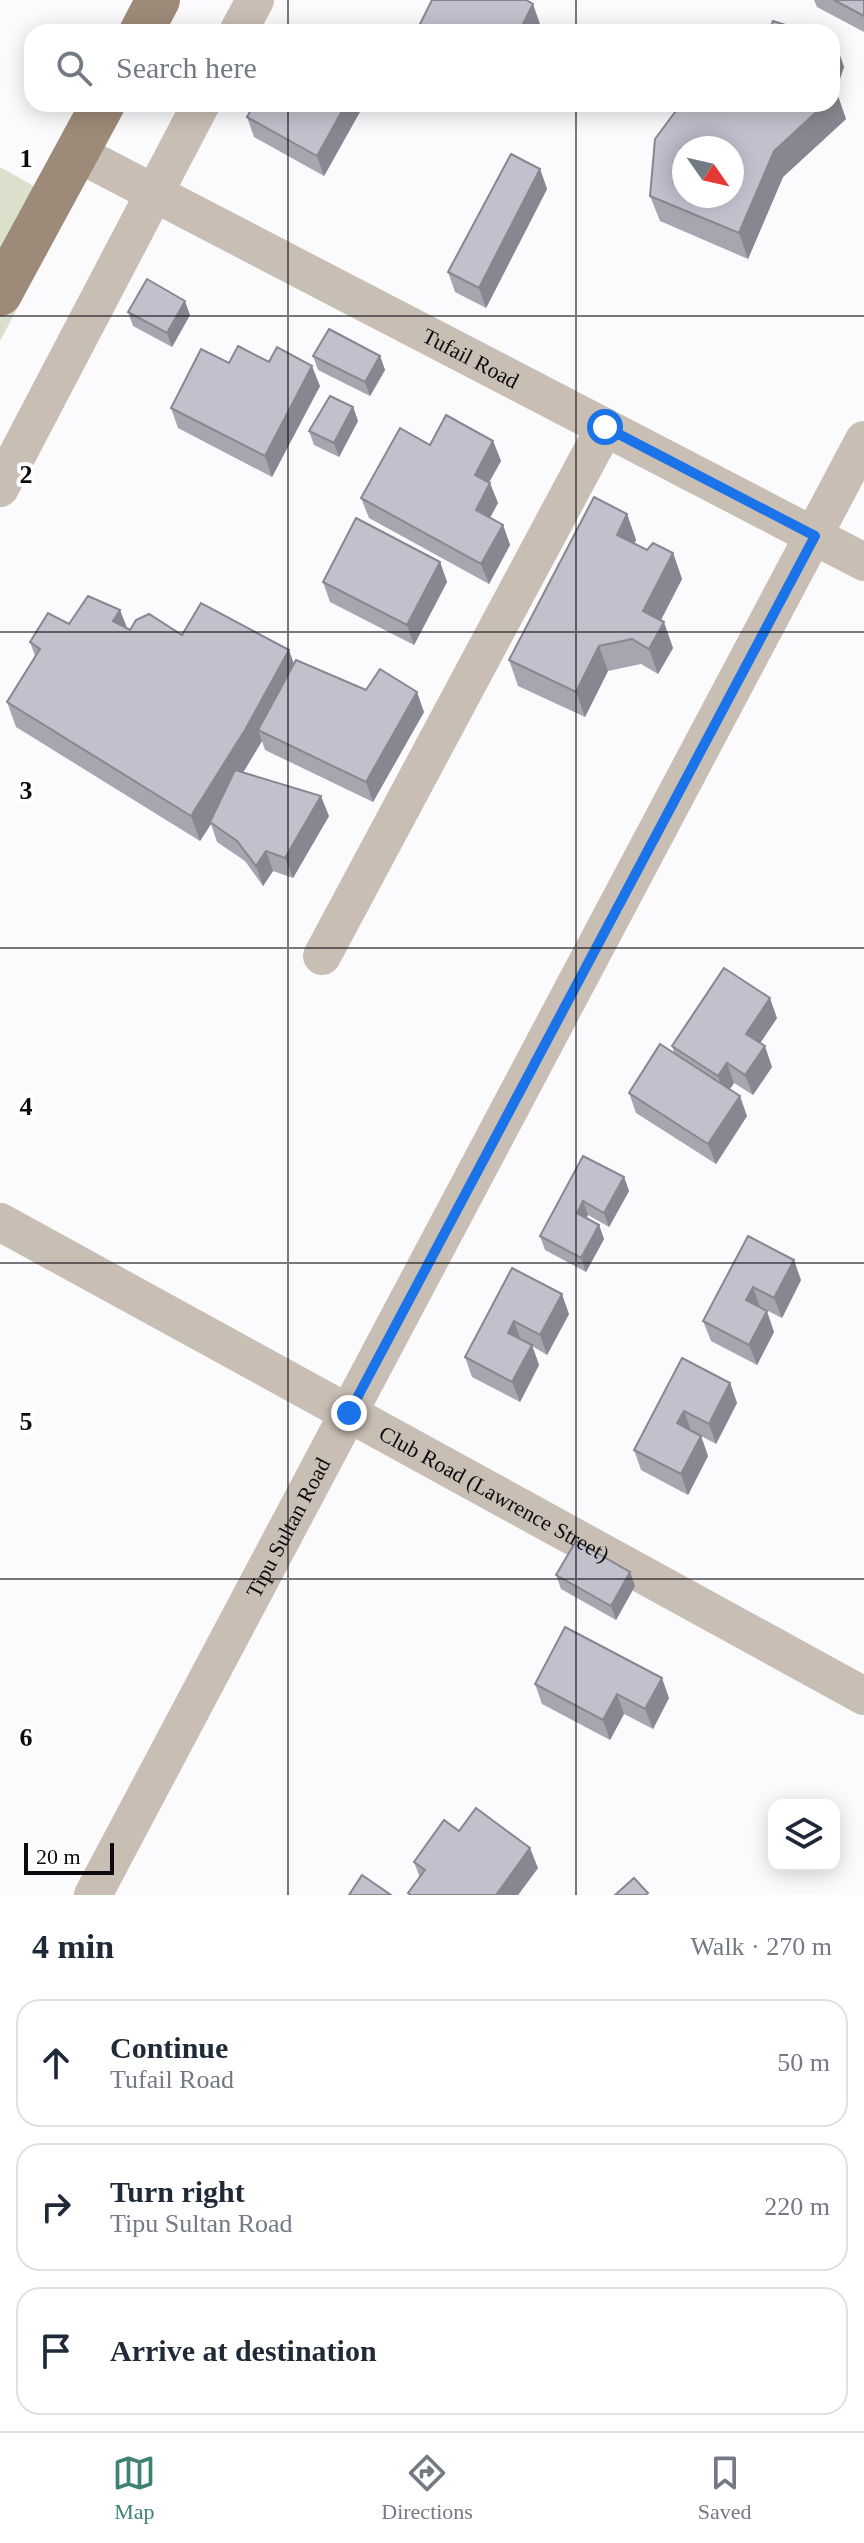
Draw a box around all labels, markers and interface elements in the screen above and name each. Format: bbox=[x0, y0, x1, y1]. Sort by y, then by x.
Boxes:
search box bbox=[24, 24, 840, 112]
icon: search bbox=[52, 46, 96, 90]
text: Search here bbox=[116, 51, 257, 84]
north arrow bbox=[672, 136, 744, 208]
text: 1 bbox=[20, 144, 33, 173]
street label: Tufail Road bbox=[418, 323, 523, 393]
route start bbox=[587, 409, 623, 445]
text: 2 bbox=[20, 460, 33, 489]
text: 3 bbox=[20, 776, 33, 805]
text: 4 bbox=[20, 1092, 33, 1121]
route end bbox=[331, 1395, 367, 1431]
text: 5 bbox=[20, 1407, 33, 1436]
street label: Club Road (Lawrence Street) bbox=[375, 1421, 614, 1567]
street label: Tipu Sultan Road bbox=[241, 1454, 335, 1602]
text: 6 bbox=[20, 1723, 33, 1752]
map controls bbox=[768, 1799, 840, 1871]
button: layers bbox=[768, 1799, 840, 1871]
scale bar bbox=[24, 1839, 114, 1875]
text: 20 m bbox=[36, 1844, 81, 1869]
text: 4 min bbox=[32, 1928, 114, 1965]
text: Walk · 270 m bbox=[690, 1932, 832, 1961]
text: Continue bbox=[110, 2031, 228, 2064]
icon: ahead bbox=[34, 2041, 78, 2085]
text: 50 m bbox=[777, 2048, 830, 2077]
text: Tufail Road bbox=[110, 2065, 234, 2094]
text: Turn right bbox=[110, 2175, 245, 2208]
icon: right bbox=[34, 2185, 78, 2229]
text: 220 m bbox=[764, 2192, 830, 2221]
text: Tipu Sultan Road bbox=[110, 2209, 293, 2238]
icon: arrive bbox=[34, 2329, 78, 2373]
text: Arrive at destination bbox=[110, 2334, 377, 2367]
tab: Map bbox=[112, 2451, 156, 2525]
tab: Directions bbox=[381, 2451, 473, 2525]
tab: Saved bbox=[698, 2451, 752, 2525]

